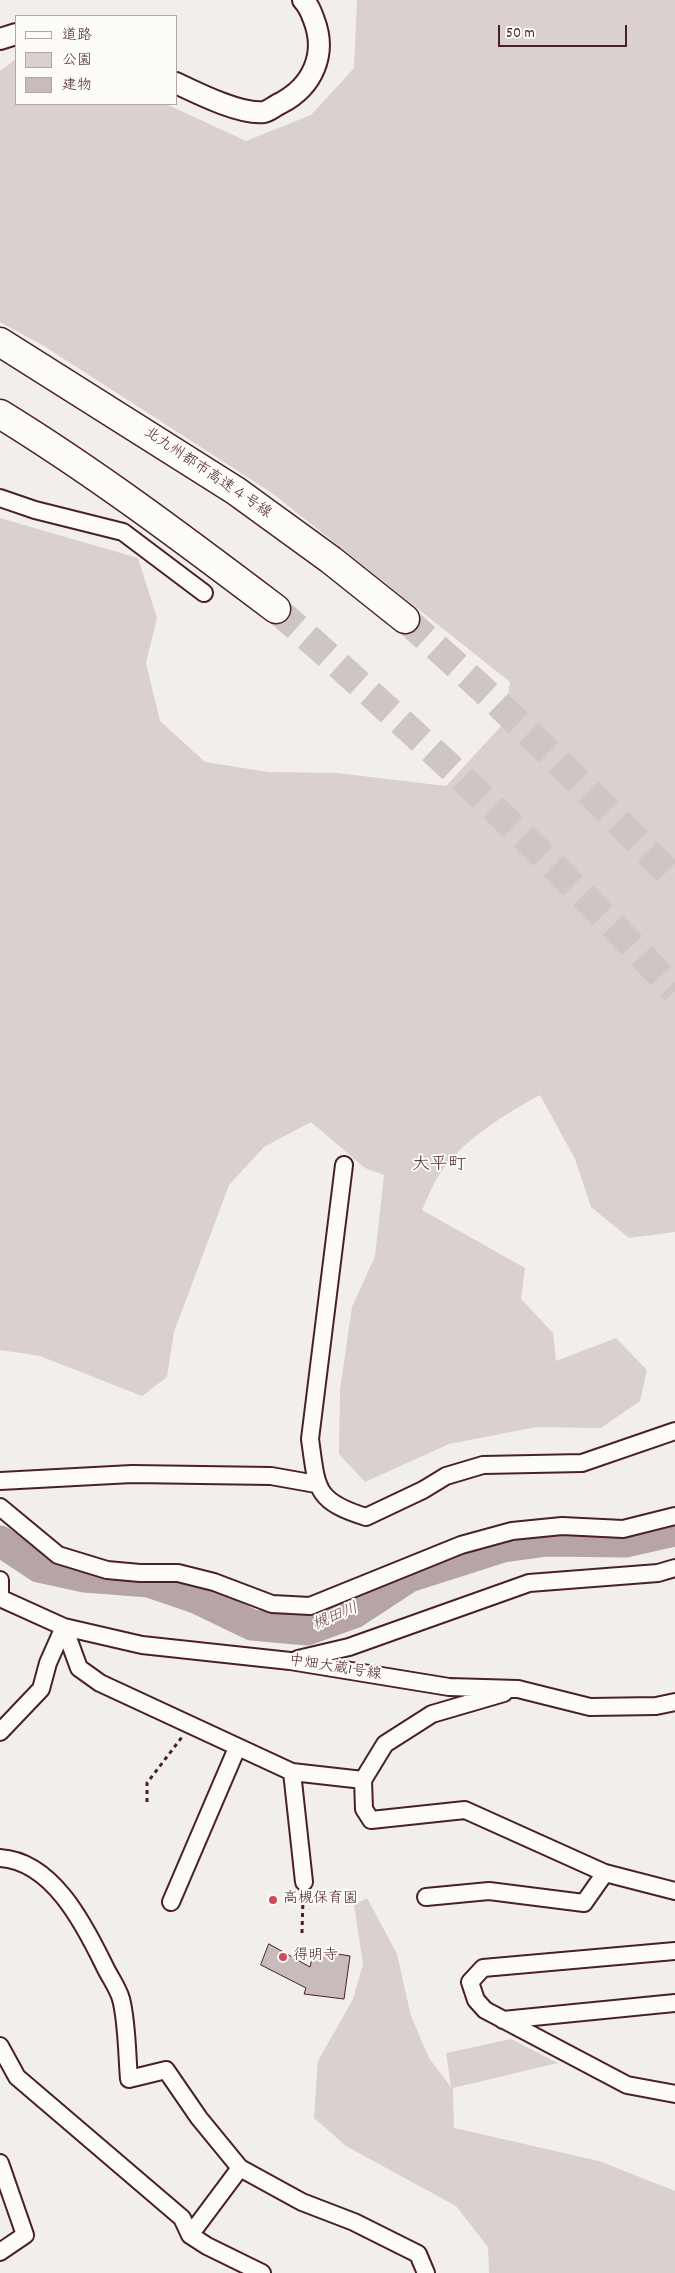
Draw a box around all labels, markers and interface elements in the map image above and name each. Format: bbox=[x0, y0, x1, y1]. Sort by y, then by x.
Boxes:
legend bbox=[15, 15, 178, 105]
scale bar bbox=[500, 15, 629, 47]
text: 50 m bbox=[506, 23, 535, 45]
text: 道路 bbox=[62, 25, 92, 47]
text: 公園 bbox=[62, 50, 92, 72]
text: 建物 bbox=[62, 75, 92, 97]
street label: 北九州都市高速４号線 bbox=[140, 425, 274, 523]
district label: 大平町 bbox=[412, 1156, 466, 1178]
water label: 槻田川 bbox=[310, 1600, 362, 1636]
street label: 中畑大蔵1号線 bbox=[288, 1653, 382, 1685]
place label: 高槻保育園 bbox=[283, 1891, 358, 1909]
marker: 高槻保育園 bbox=[267, 1894, 279, 1906]
place label: 得明寺 bbox=[293, 1948, 338, 1966]
marker: 得明寺 bbox=[277, 1951, 289, 1963]

